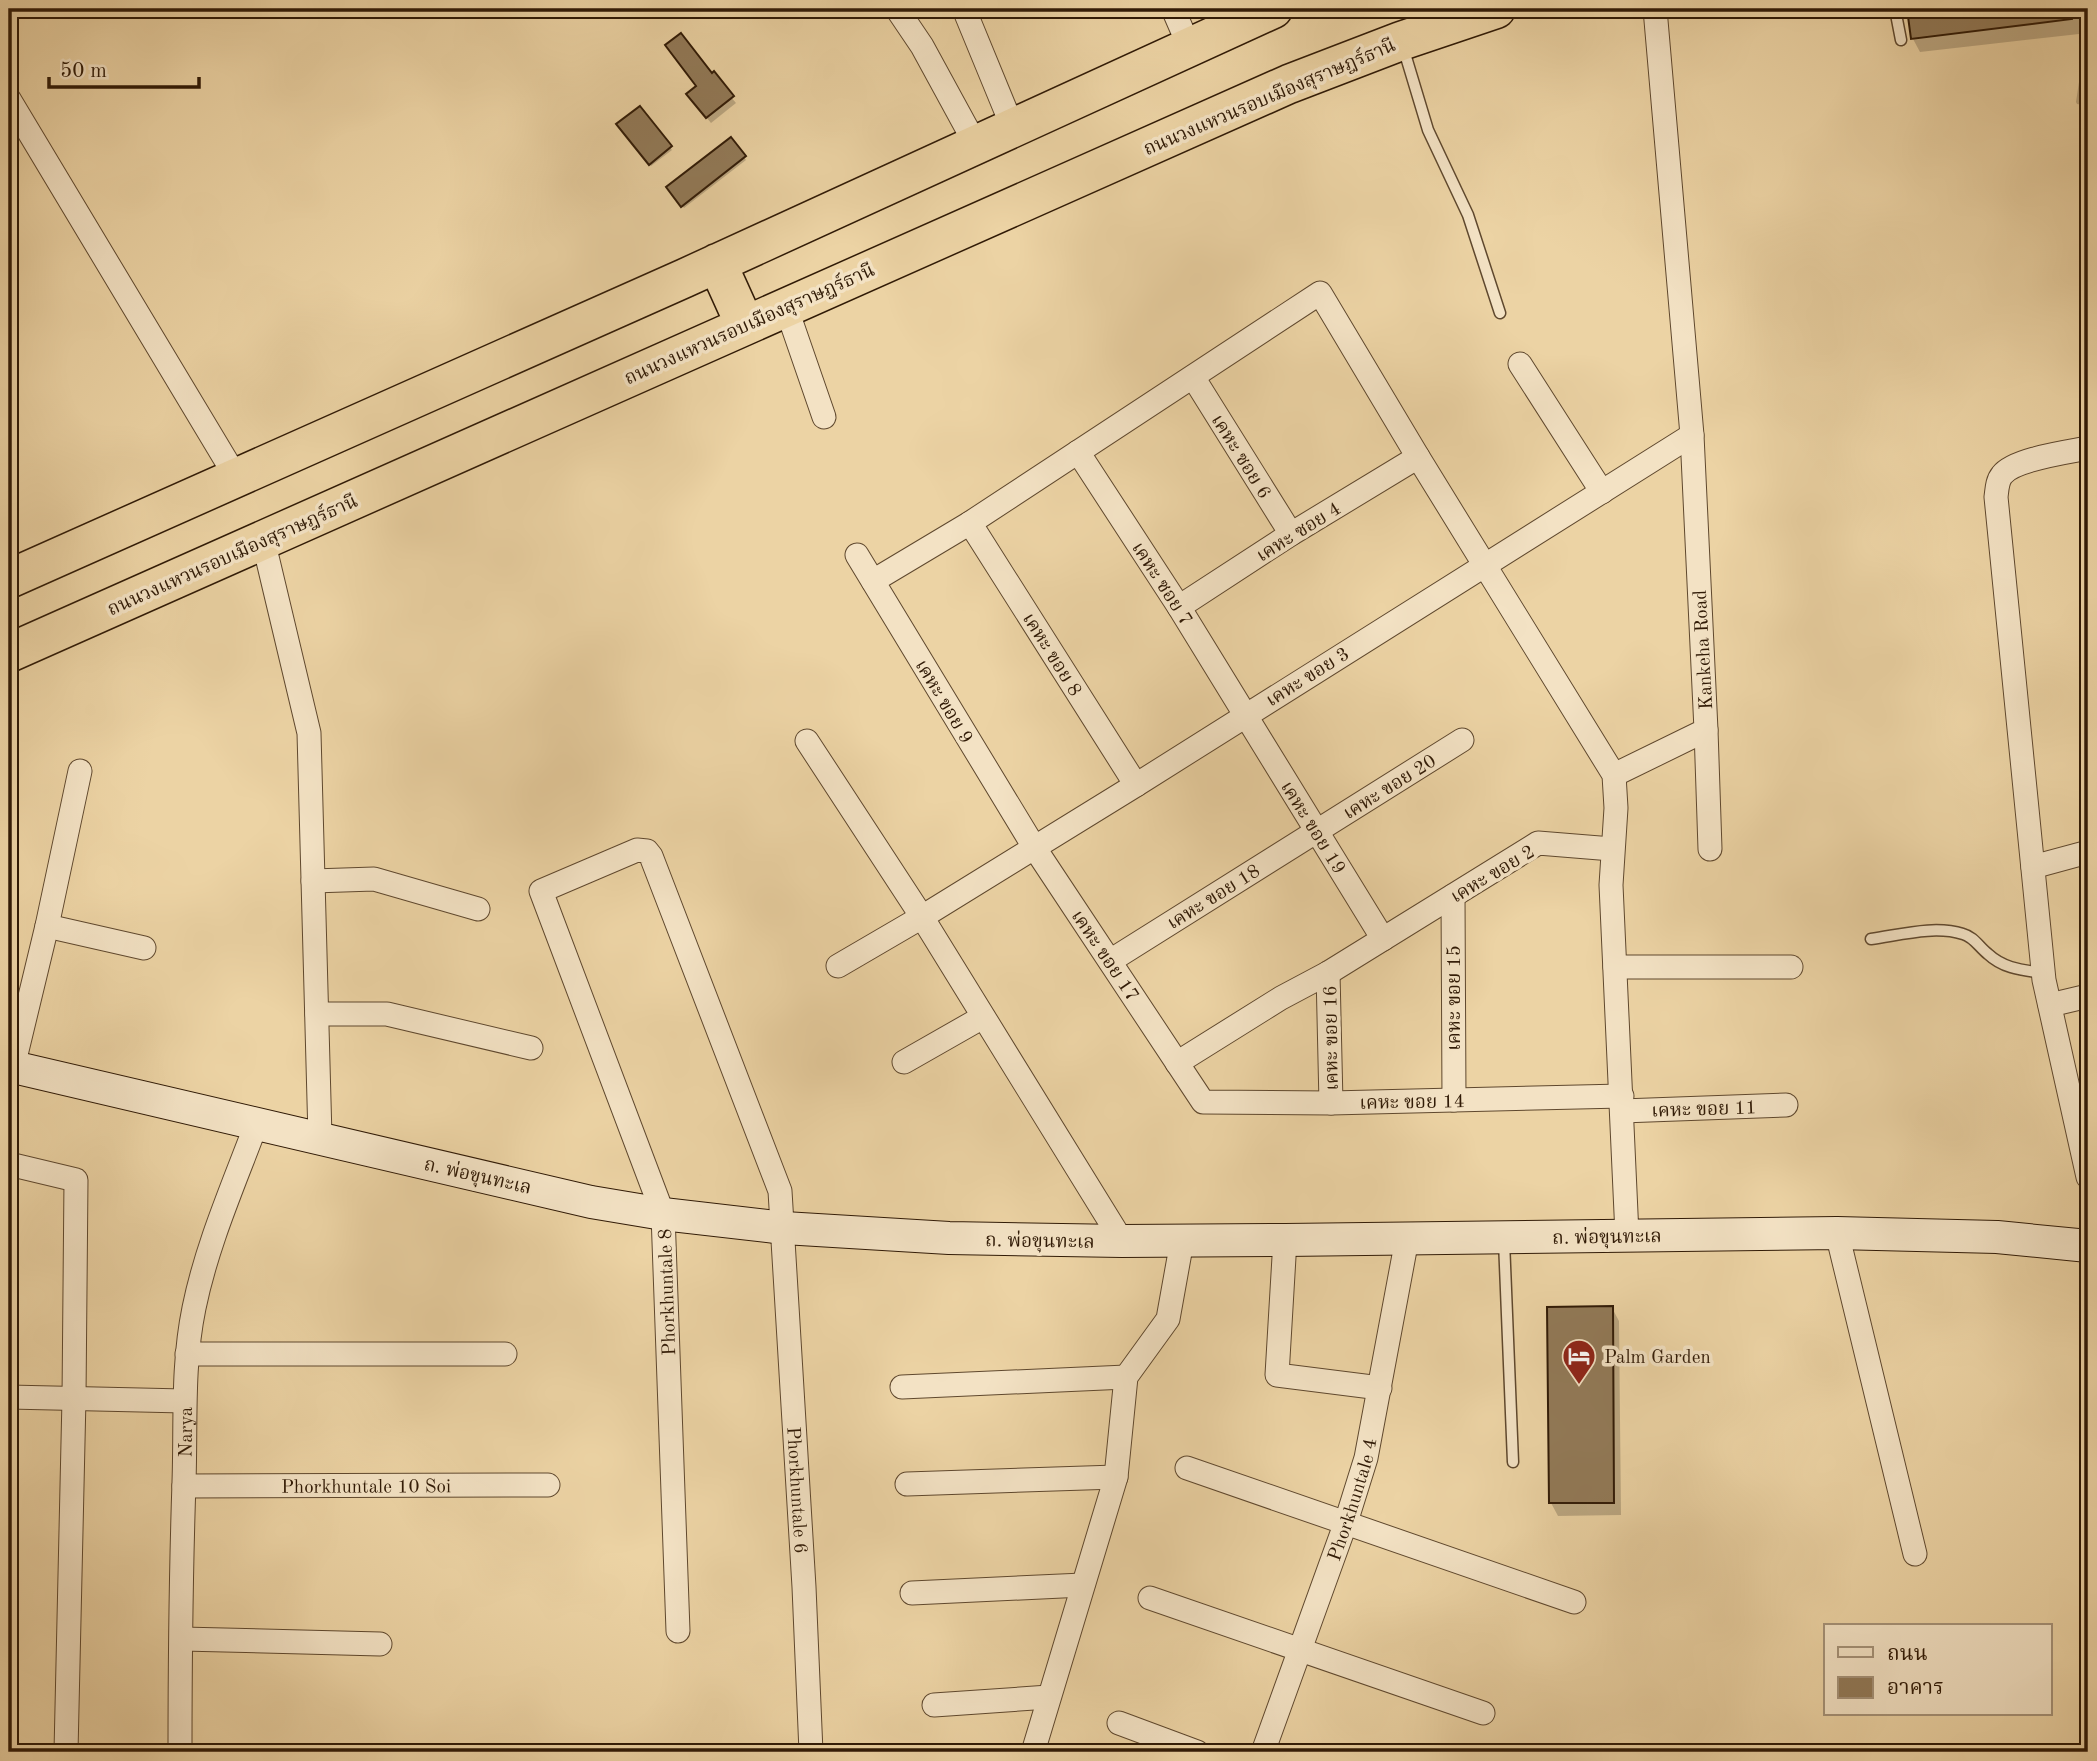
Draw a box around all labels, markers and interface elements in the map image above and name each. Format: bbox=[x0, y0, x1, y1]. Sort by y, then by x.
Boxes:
street label: ถนนวงแหวนรอบเมืองสุราษฎร์ธานี bbox=[1140, 33, 1399, 161]
scale bar bbox=[49, 46, 200, 90]
text: 50 m bbox=[60, 61, 107, 82]
street label: ถนนวงแหวนรอบเมืองสุราษฎร์ธานี bbox=[620, 258, 878, 390]
street label: เคหะ ซอย 6 bbox=[1207, 412, 1273, 503]
street label: ถนนวงแหวนรอบเมืองสุราษฎร์ธานี bbox=[103, 489, 361, 621]
street label: เคหะ ซอย 4 bbox=[1254, 500, 1345, 566]
street label: เคหะ ซอย 7 bbox=[1127, 539, 1195, 629]
street label: Kankeha Road bbox=[1692, 589, 1717, 710]
street label: เคหะ ขอย 8 bbox=[1018, 610, 1084, 700]
street label: เคหะ ขอย 3 bbox=[1263, 645, 1353, 711]
street label: เคหะ ขอย 9 bbox=[910, 657, 975, 748]
street label: เคหะ ขอย 20 bbox=[1341, 752, 1440, 824]
street label: เคหะ ขอย 19 bbox=[1276, 779, 1348, 878]
street label: เคหะ ขอย 2 bbox=[1448, 843, 1539, 908]
street label: เคหะ ขอย 18 bbox=[1165, 862, 1264, 934]
street label: เคหะ ขอย 17 bbox=[1067, 907, 1141, 1005]
street label: เคหะ ขอย 15 bbox=[1446, 945, 1465, 1051]
street label: เคหะ ขอย 16 bbox=[1322, 985, 1343, 1091]
street label: เคหะ ขอย 14 bbox=[1359, 1093, 1465, 1114]
street label: เคหะ ขอย 11 bbox=[1651, 1099, 1757, 1122]
street label: ถ. พ่อขุนทะเล bbox=[422, 1153, 534, 1200]
street label: ถ. พ่อขุนทะเล bbox=[1552, 1225, 1662, 1250]
street label: Phorkhuntale 8 bbox=[657, 1228, 680, 1356]
street label: ถ. พ่อขุนทะเล bbox=[985, 1229, 1095, 1254]
hotel icon: Palm Garden bbox=[1560, 1337, 1598, 1386]
place label: Palm Garden bbox=[1604, 1349, 1711, 1368]
street label: Narya bbox=[178, 1406, 197, 1457]
street label: Phorkhuntale 6 bbox=[782, 1426, 809, 1554]
street label: Phorkhuntale 4 bbox=[1326, 1437, 1382, 1564]
street label: Phorkhuntale 10 Soi bbox=[281, 1478, 451, 1498]
legend bbox=[1824, 1624, 2052, 1716]
text: ถนน bbox=[1887, 1644, 1928, 1665]
text: อาคาร bbox=[1887, 1678, 1944, 1699]

